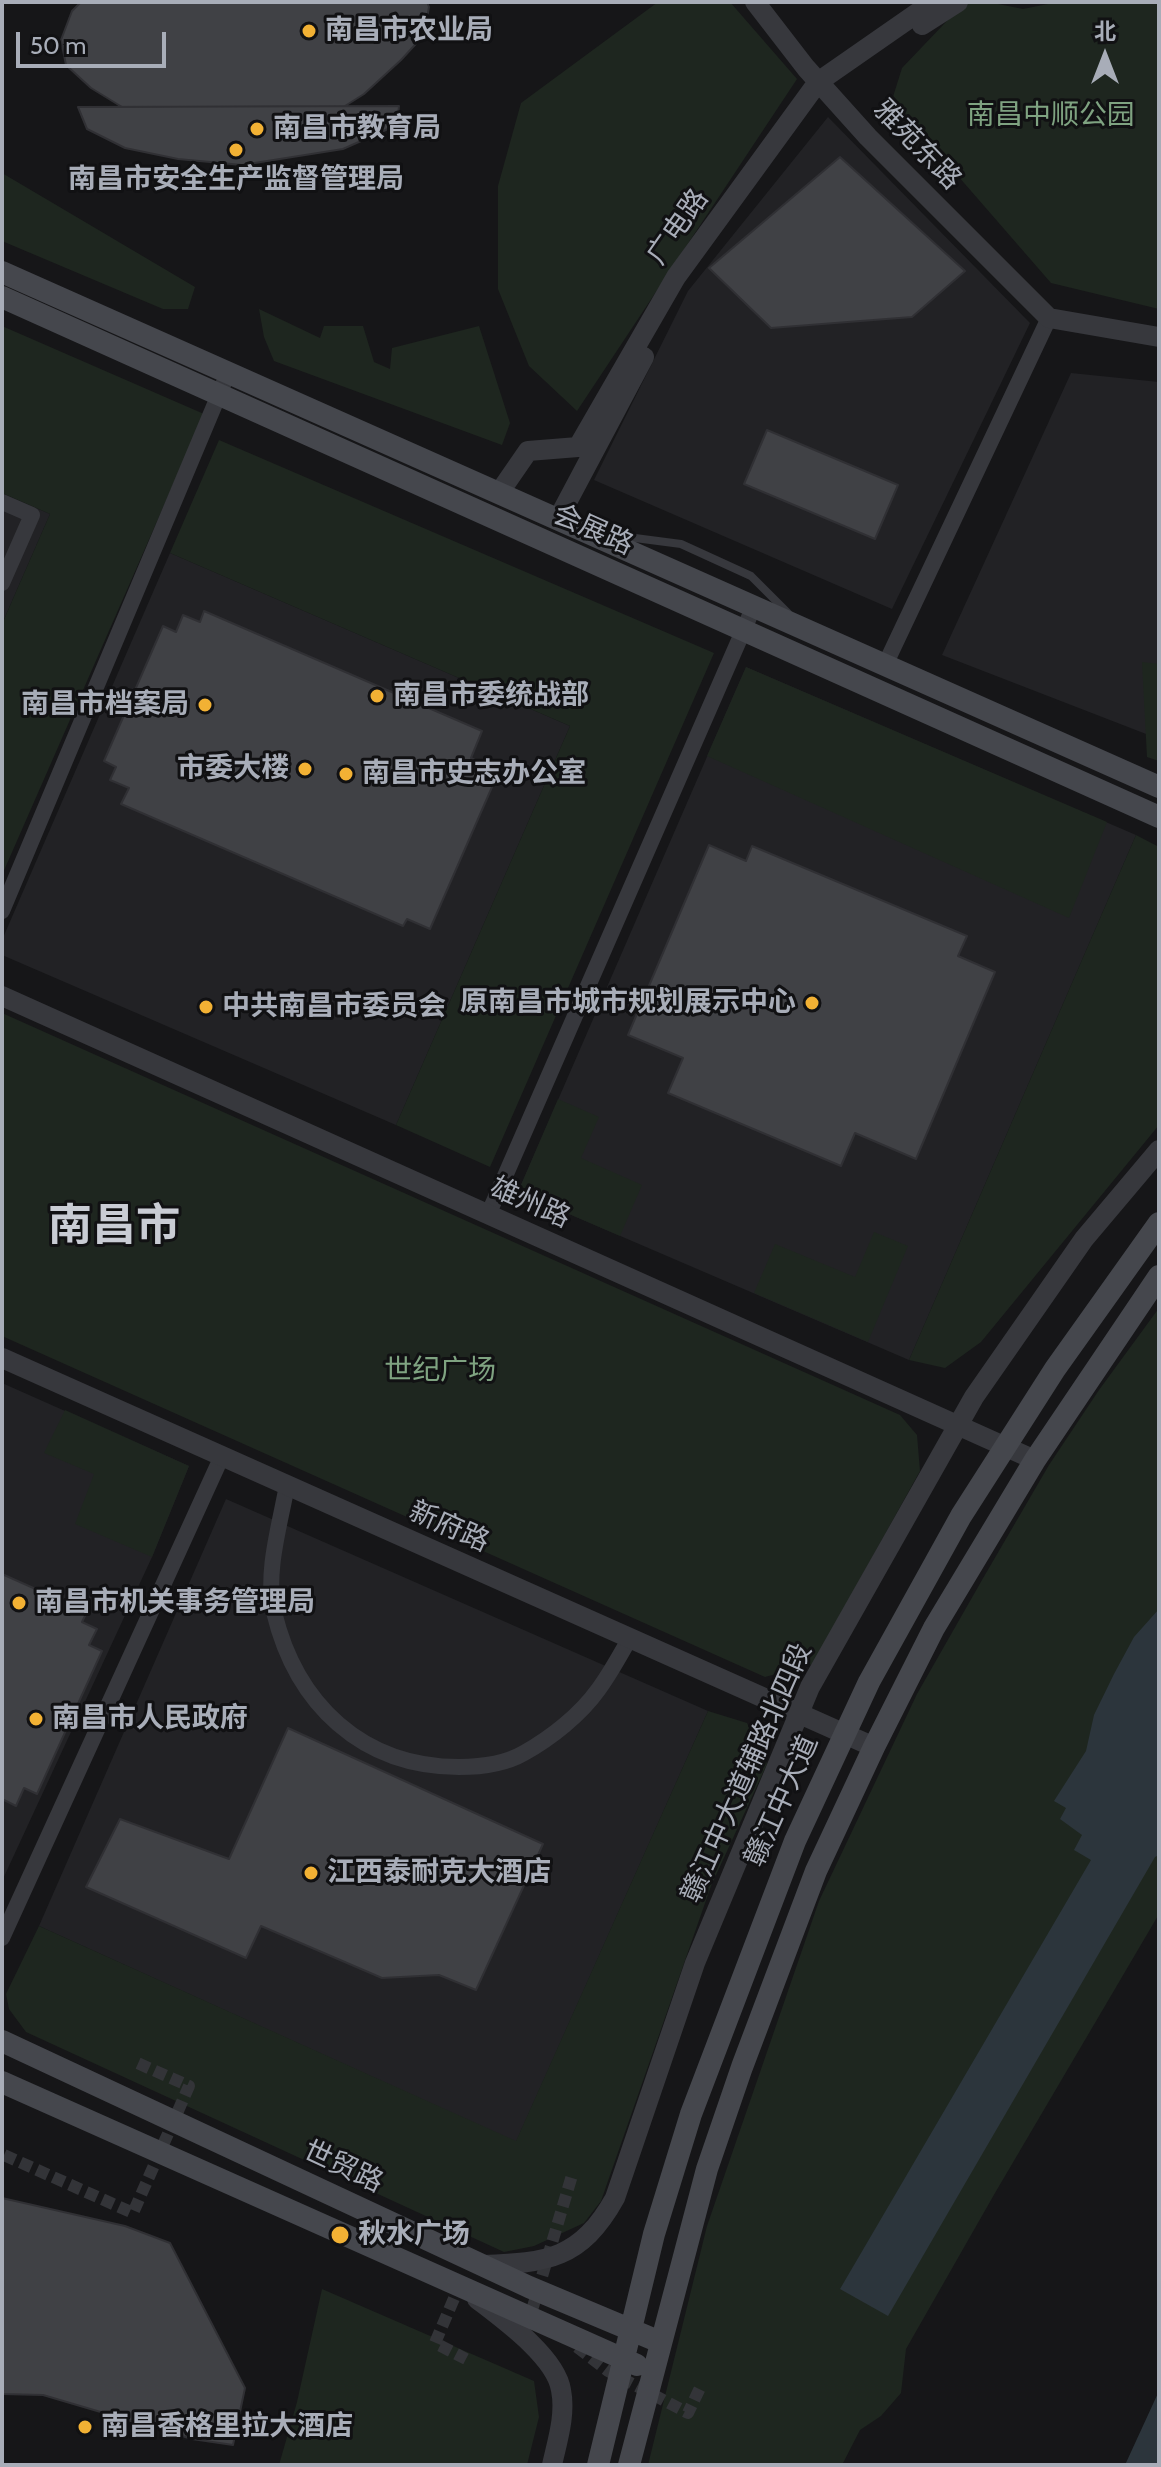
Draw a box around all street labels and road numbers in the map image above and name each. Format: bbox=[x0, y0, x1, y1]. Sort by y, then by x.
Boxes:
street label: 雅苑东路 bbox=[866, 93, 968, 197]
street label: 广电路 bbox=[640, 183, 716, 271]
street label: 会展路 bbox=[548, 498, 638, 562]
street label: 雄州路 bbox=[485, 1171, 575, 1235]
street label: 新府路 bbox=[404, 1495, 494, 1559]
street label: 赣江中大道辅路北四段 bbox=[675, 1638, 819, 1908]
street label: 赣江中大道 bbox=[738, 1730, 826, 1872]
street label: 世贸路 bbox=[298, 2134, 388, 2200]

